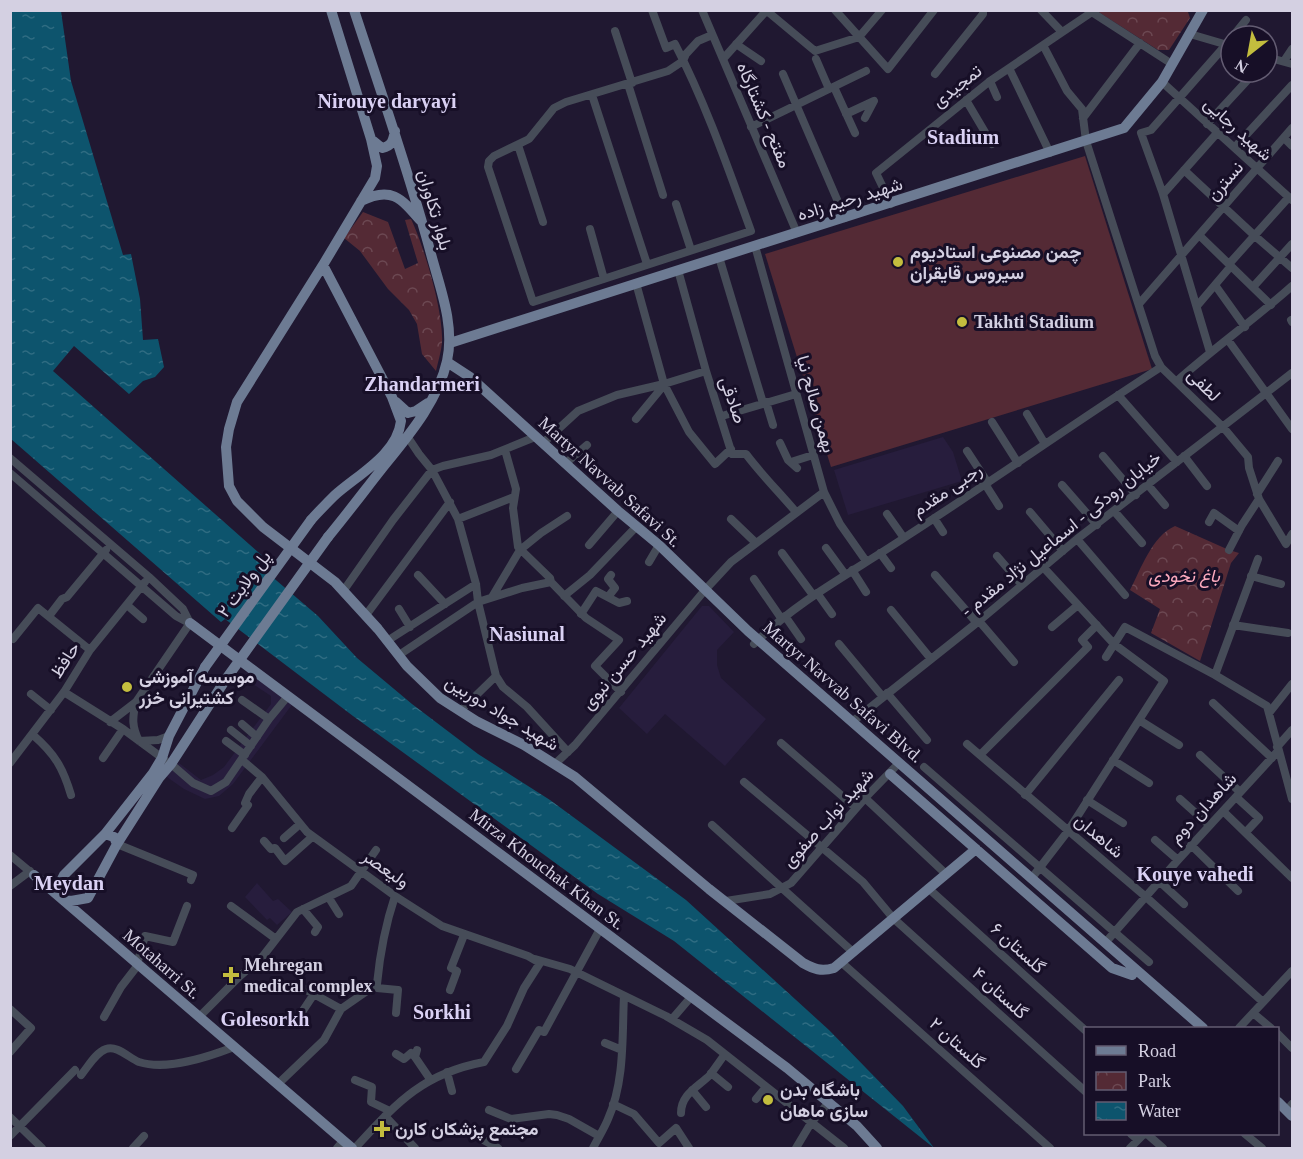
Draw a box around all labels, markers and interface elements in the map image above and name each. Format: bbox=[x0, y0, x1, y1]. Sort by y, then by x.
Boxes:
north arrow bbox=[1219, 24, 1279, 84]
text: N bbox=[1232, 56, 1251, 77]
street label: مفتح - کشتارگاه bbox=[731, 59, 795, 172]
street label: تمجیدی bbox=[928, 61, 986, 112]
district label: Nirouye daryayi bbox=[317, 90, 457, 113]
street label: شهید رجایی bbox=[1199, 93, 1276, 166]
district label: Stadium bbox=[927, 126, 999, 148]
street label: نسترن bbox=[1203, 157, 1248, 205]
street label: بلوار تکاوران bbox=[413, 167, 456, 253]
street label: شهید رحیم زاده bbox=[795, 173, 906, 226]
place label: چمن مصنوعی استادیوم سیروس قایقران bbox=[910, 242, 1081, 284]
marker: چمن مصنوعی استادیوم سیروس قایقران bbox=[891, 255, 905, 269]
place label: Takhti Stadium bbox=[974, 312, 1094, 332]
marker: Takhti Stadium bbox=[955, 315, 969, 329]
street label: بهمن صالح نیا bbox=[791, 353, 839, 456]
street label: لطفی bbox=[1183, 365, 1224, 406]
district label: Zhandarmeri bbox=[364, 373, 480, 395]
street label: صادقی bbox=[715, 374, 750, 426]
street label: Martyr Navvab Safavi St. bbox=[535, 413, 685, 551]
street label: - خیابان رودکی - اسماعیل نژاد مقدم bbox=[957, 447, 1166, 622]
street label: رجبی مقدم bbox=[908, 459, 987, 522]
street label: پل ولایت ۲ bbox=[213, 547, 276, 622]
park label: باغ نخودی bbox=[1148, 566, 1220, 589]
street label: شهید حسن نبوی bbox=[578, 608, 671, 714]
street label: Martyr Navvab Safavi Blvd. bbox=[759, 617, 927, 767]
district label: Nasiunal bbox=[489, 623, 565, 645]
street label: حافظ bbox=[46, 638, 84, 682]
place label: موسسه آموزشی کشتیرانی خزر bbox=[138, 667, 255, 709]
street label: شهید جواد دوربین bbox=[441, 671, 562, 756]
marker: موسسه آموزشی کشتیرانی خزر bbox=[120, 680, 134, 694]
street label: شهید نواب صفوی bbox=[778, 764, 878, 872]
street label: شاهدان دوم bbox=[1165, 769, 1242, 849]
street label: Mirza Khouchak Khan St. bbox=[466, 804, 628, 934]
street label: شاهدان bbox=[1071, 810, 1127, 862]
street label: ولیعصر bbox=[357, 845, 413, 893]
district label: Kouye vahedi bbox=[1136, 863, 1254, 886]
district label: Meydan bbox=[34, 872, 104, 895]
street label: گلستان ۶ bbox=[987, 918, 1049, 978]
street label: Motaharri St. bbox=[119, 925, 205, 1003]
place label: Mehregan medical complex bbox=[244, 955, 372, 996]
street label: گلستان ۴ bbox=[968, 963, 1032, 1023]
marker: Mehregan medical complex bbox=[222, 966, 240, 984]
district label: Sorkhi bbox=[413, 1001, 471, 1023]
district label: Golesorkh bbox=[221, 1008, 309, 1030]
street label: گلستان ۲ bbox=[926, 1013, 988, 1073]
legend bbox=[1084, 1027, 1279, 1135]
text: Road bbox=[1138, 1041, 1176, 1061]
text: Park bbox=[1138, 1071, 1171, 1091]
place label: باشگاه بدن سازی ماهان bbox=[780, 1080, 868, 1122]
marker: باشگاه بدن سازی ماهان bbox=[761, 1093, 775, 1107]
text: Water bbox=[1138, 1101, 1181, 1121]
place label: مجتمع پزشکان کارن bbox=[395, 1119, 539, 1141]
marker: مجتمع پزشکان کارن bbox=[373, 1120, 391, 1138]

